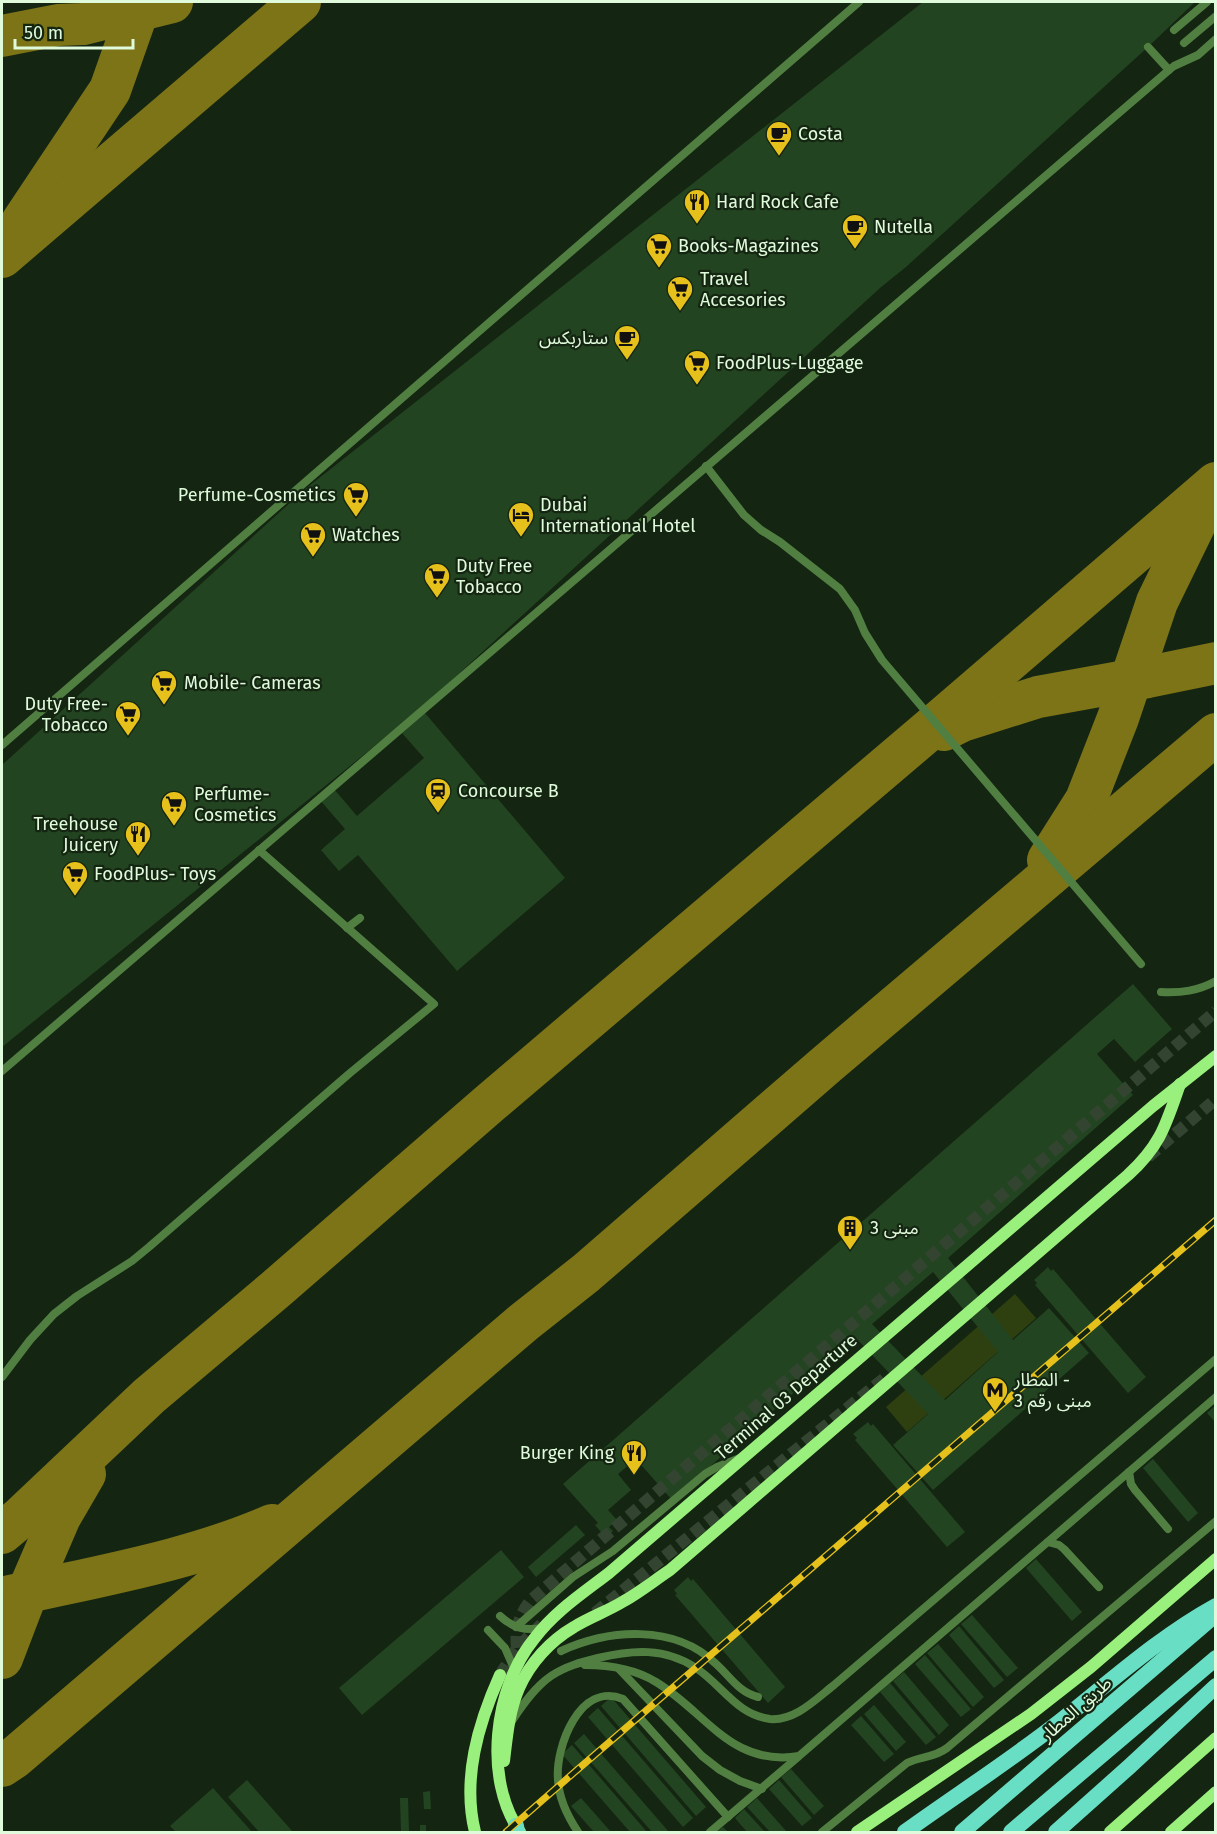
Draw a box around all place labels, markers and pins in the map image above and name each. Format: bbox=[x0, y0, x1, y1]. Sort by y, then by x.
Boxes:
cafe icon: Costa bbox=[764, 119, 794, 157]
place label: Costa bbox=[798, 123, 843, 145]
restaurant icon: Hard Rock Cafe bbox=[682, 187, 712, 225]
place label: Hard Rock Cafe bbox=[716, 191, 839, 213]
cafe icon: Nutella bbox=[840, 212, 870, 250]
place label: Nutella bbox=[874, 216, 933, 238]
supermarket icon: Books-Magazines bbox=[644, 231, 674, 269]
place label: Books-Magazines bbox=[678, 235, 819, 257]
place label: Travel Accesories bbox=[700, 268, 786, 311]
supermarket icon: Travel Accesories bbox=[665, 274, 695, 312]
cafe icon: ستاربكس bbox=[612, 323, 642, 361]
place label: ستاربكس bbox=[539, 327, 608, 349]
supermarket icon: FoodPlus-Luggage bbox=[682, 348, 712, 386]
place label: FoodPlus-Luggage bbox=[716, 352, 864, 374]
supermarket icon: Perfume-Cosmetics bbox=[341, 480, 371, 518]
place label: Perfume-Cosmetics bbox=[178, 484, 336, 506]
place label: Dubai International Hotel bbox=[540, 494, 696, 537]
hotel icon: Dubai International Hotel bbox=[506, 500, 536, 538]
supermarket icon: Watches bbox=[298, 520, 328, 558]
place label: Watches bbox=[332, 524, 400, 546]
place label: Duty Free Tobacco bbox=[456, 555, 532, 598]
supermarket icon: Duty Free Tobacco bbox=[422, 561, 452, 599]
supermarket icon: Mobile- Cameras bbox=[149, 668, 179, 706]
place label: Mobile- Cameras bbox=[184, 672, 321, 694]
place label: Duty Free- Tobacco bbox=[24, 693, 108, 736]
supermarket icon: Duty Free- Tobacco bbox=[113, 699, 143, 737]
station icon: Concourse B bbox=[423, 776, 453, 814]
place label: Concourse B bbox=[458, 780, 559, 802]
place label: Perfume- Cosmetics bbox=[194, 783, 276, 826]
supermarket icon: Perfume- Cosmetics bbox=[159, 789, 189, 827]
place label: Treehouse Juicery bbox=[33, 813, 118, 856]
restaurant icon: Treehouse Juicery bbox=[123, 819, 153, 857]
supermarket icon: FoodPlus- Toys bbox=[60, 859, 90, 897]
place label: FoodPlus- Toys bbox=[94, 863, 216, 885]
building icon: مبنى 3 bbox=[835, 1213, 865, 1251]
place label: مبنى 3 bbox=[870, 1217, 919, 1239]
place label: المطار - مبنى رقم 3 bbox=[1013, 1369, 1092, 1414]
metro station icon: المطار - مبنى رقم 3 bbox=[980, 1375, 1010, 1413]
restaurant icon: Burger King bbox=[619, 1438, 649, 1476]
place label: Burger King bbox=[520, 1442, 615, 1464]

